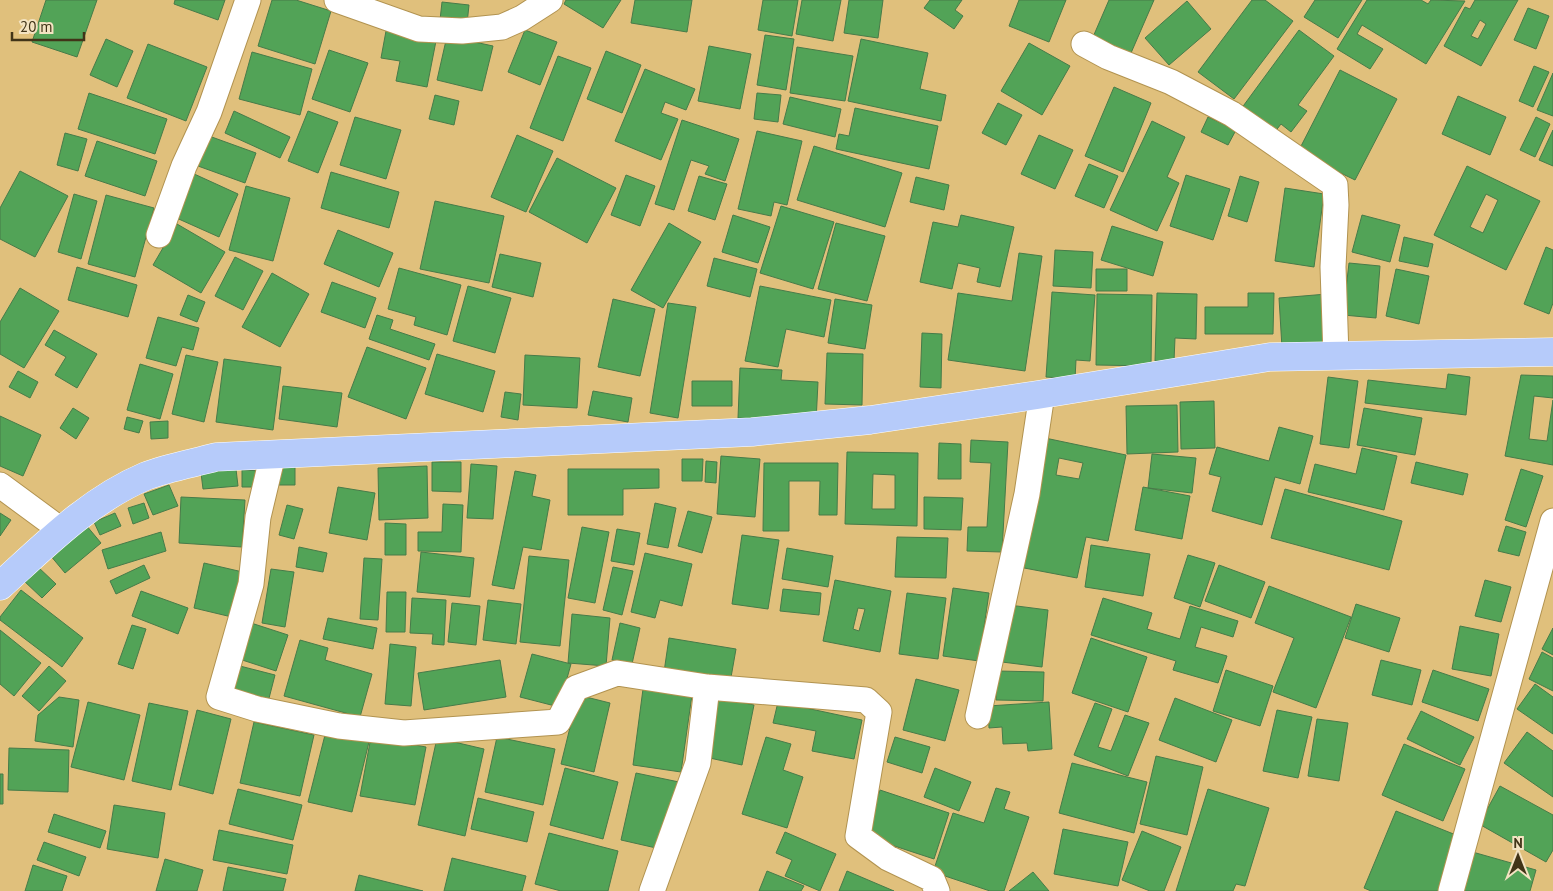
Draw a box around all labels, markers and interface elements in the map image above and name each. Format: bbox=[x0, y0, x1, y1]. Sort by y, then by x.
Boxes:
scale bar bbox=[12, 10, 85, 42]
text: 20 m bbox=[20, 17, 53, 36]
north arrow bbox=[1493, 831, 1543, 881]
text: N bbox=[1513, 834, 1523, 852]

